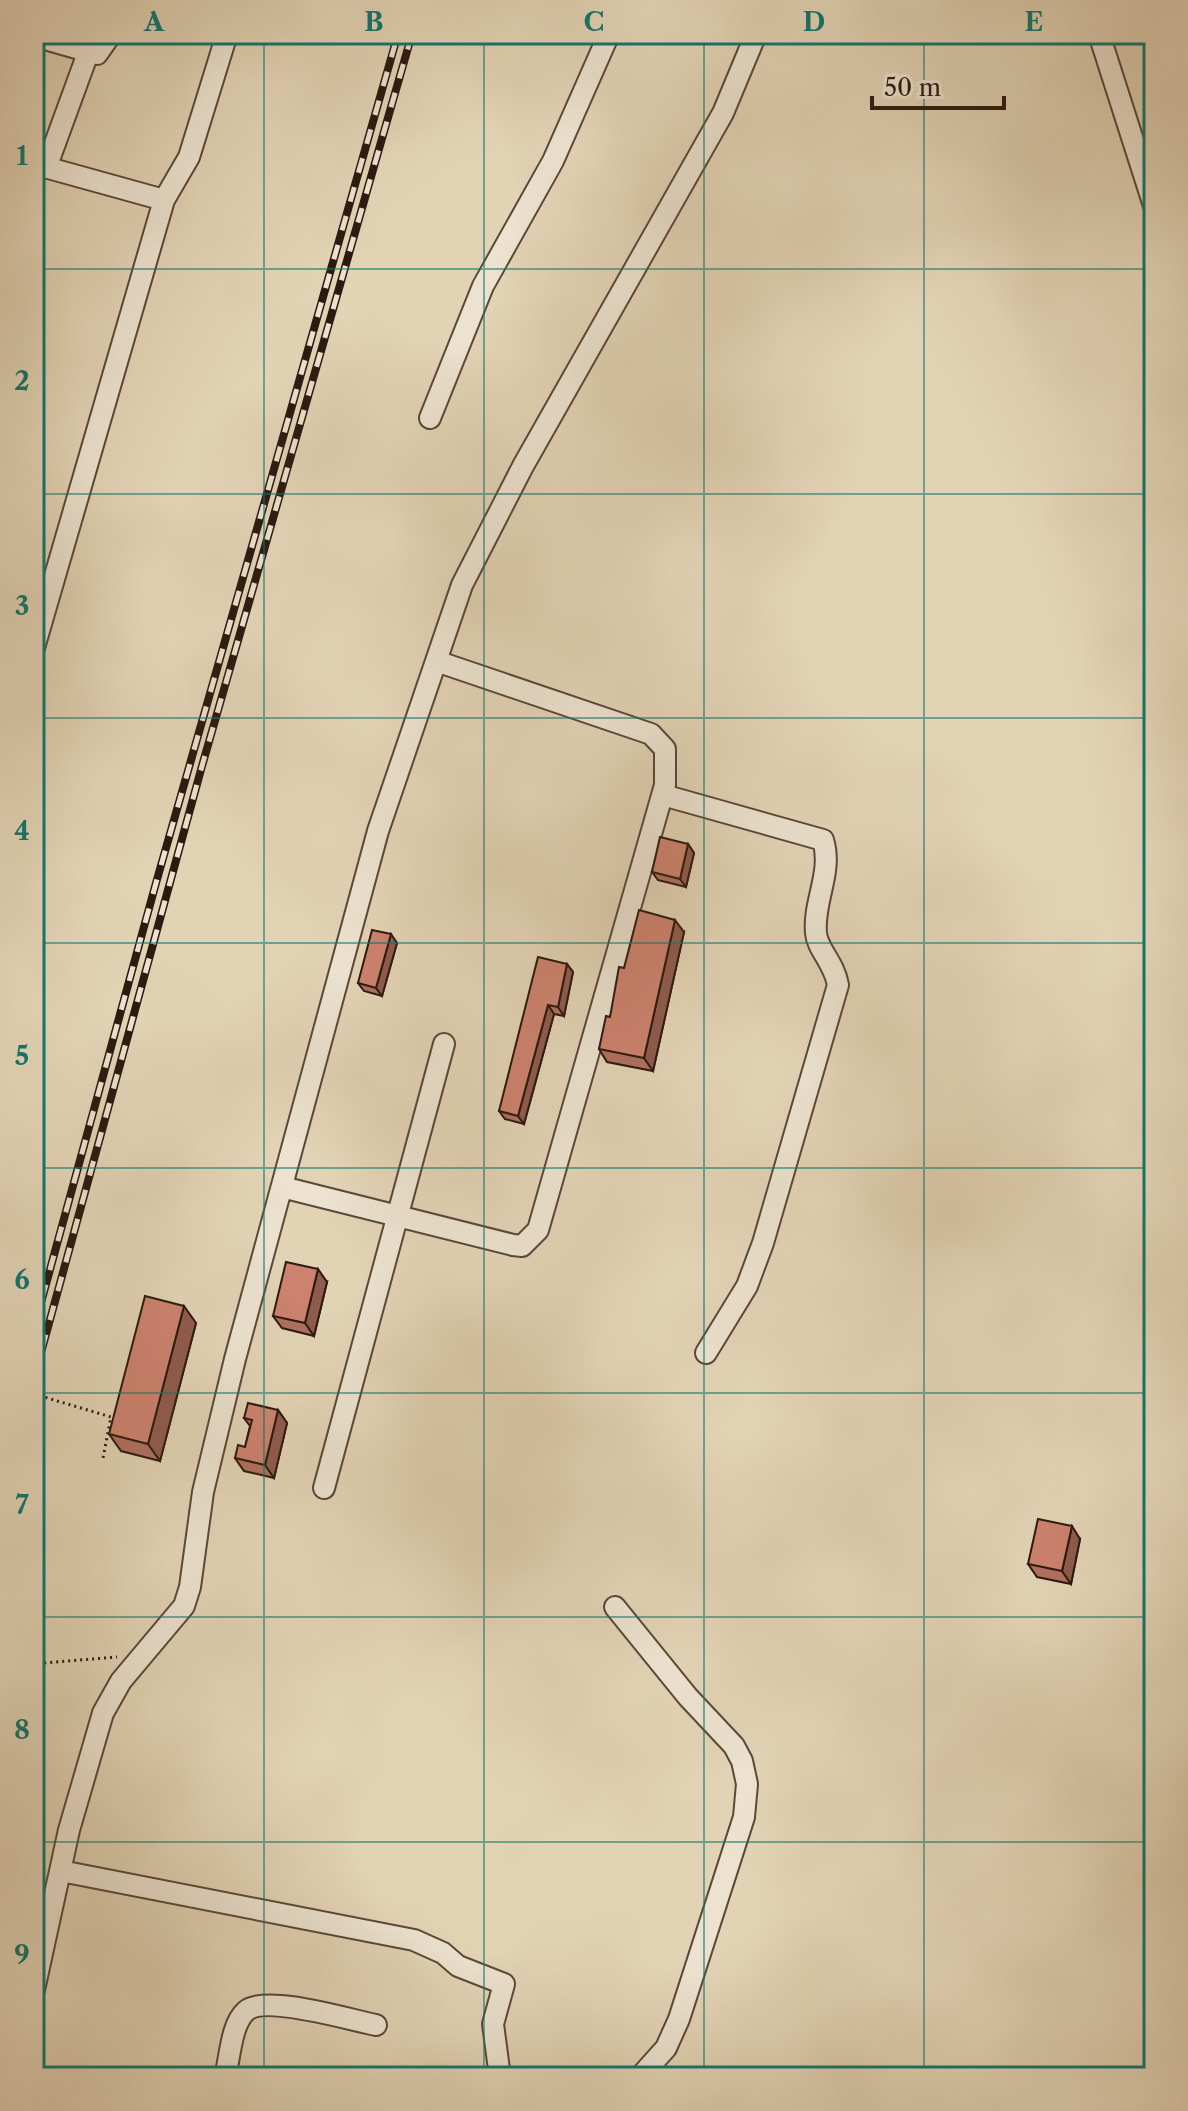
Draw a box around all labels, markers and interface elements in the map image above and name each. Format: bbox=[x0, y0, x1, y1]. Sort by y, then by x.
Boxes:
text: A bbox=[143, 6, 165, 38]
text: B bbox=[364, 6, 384, 38]
text: C bbox=[584, 6, 604, 38]
text: D bbox=[803, 6, 825, 38]
text: E bbox=[1025, 6, 1043, 38]
scale bar bbox=[872, 60, 1004, 110]
text: 50 m bbox=[884, 73, 941, 102]
text: 1 bbox=[16, 140, 28, 172]
text: 2 bbox=[14, 365, 30, 397]
text: 3 bbox=[15, 590, 29, 622]
text: 4 bbox=[14, 815, 30, 847]
text: 5 bbox=[15, 1040, 29, 1072]
text: 6 bbox=[14, 1264, 30, 1296]
text: 7 bbox=[15, 1489, 29, 1521]
text: 8 bbox=[14, 1714, 30, 1746]
text: 9 bbox=[14, 1939, 30, 1971]

